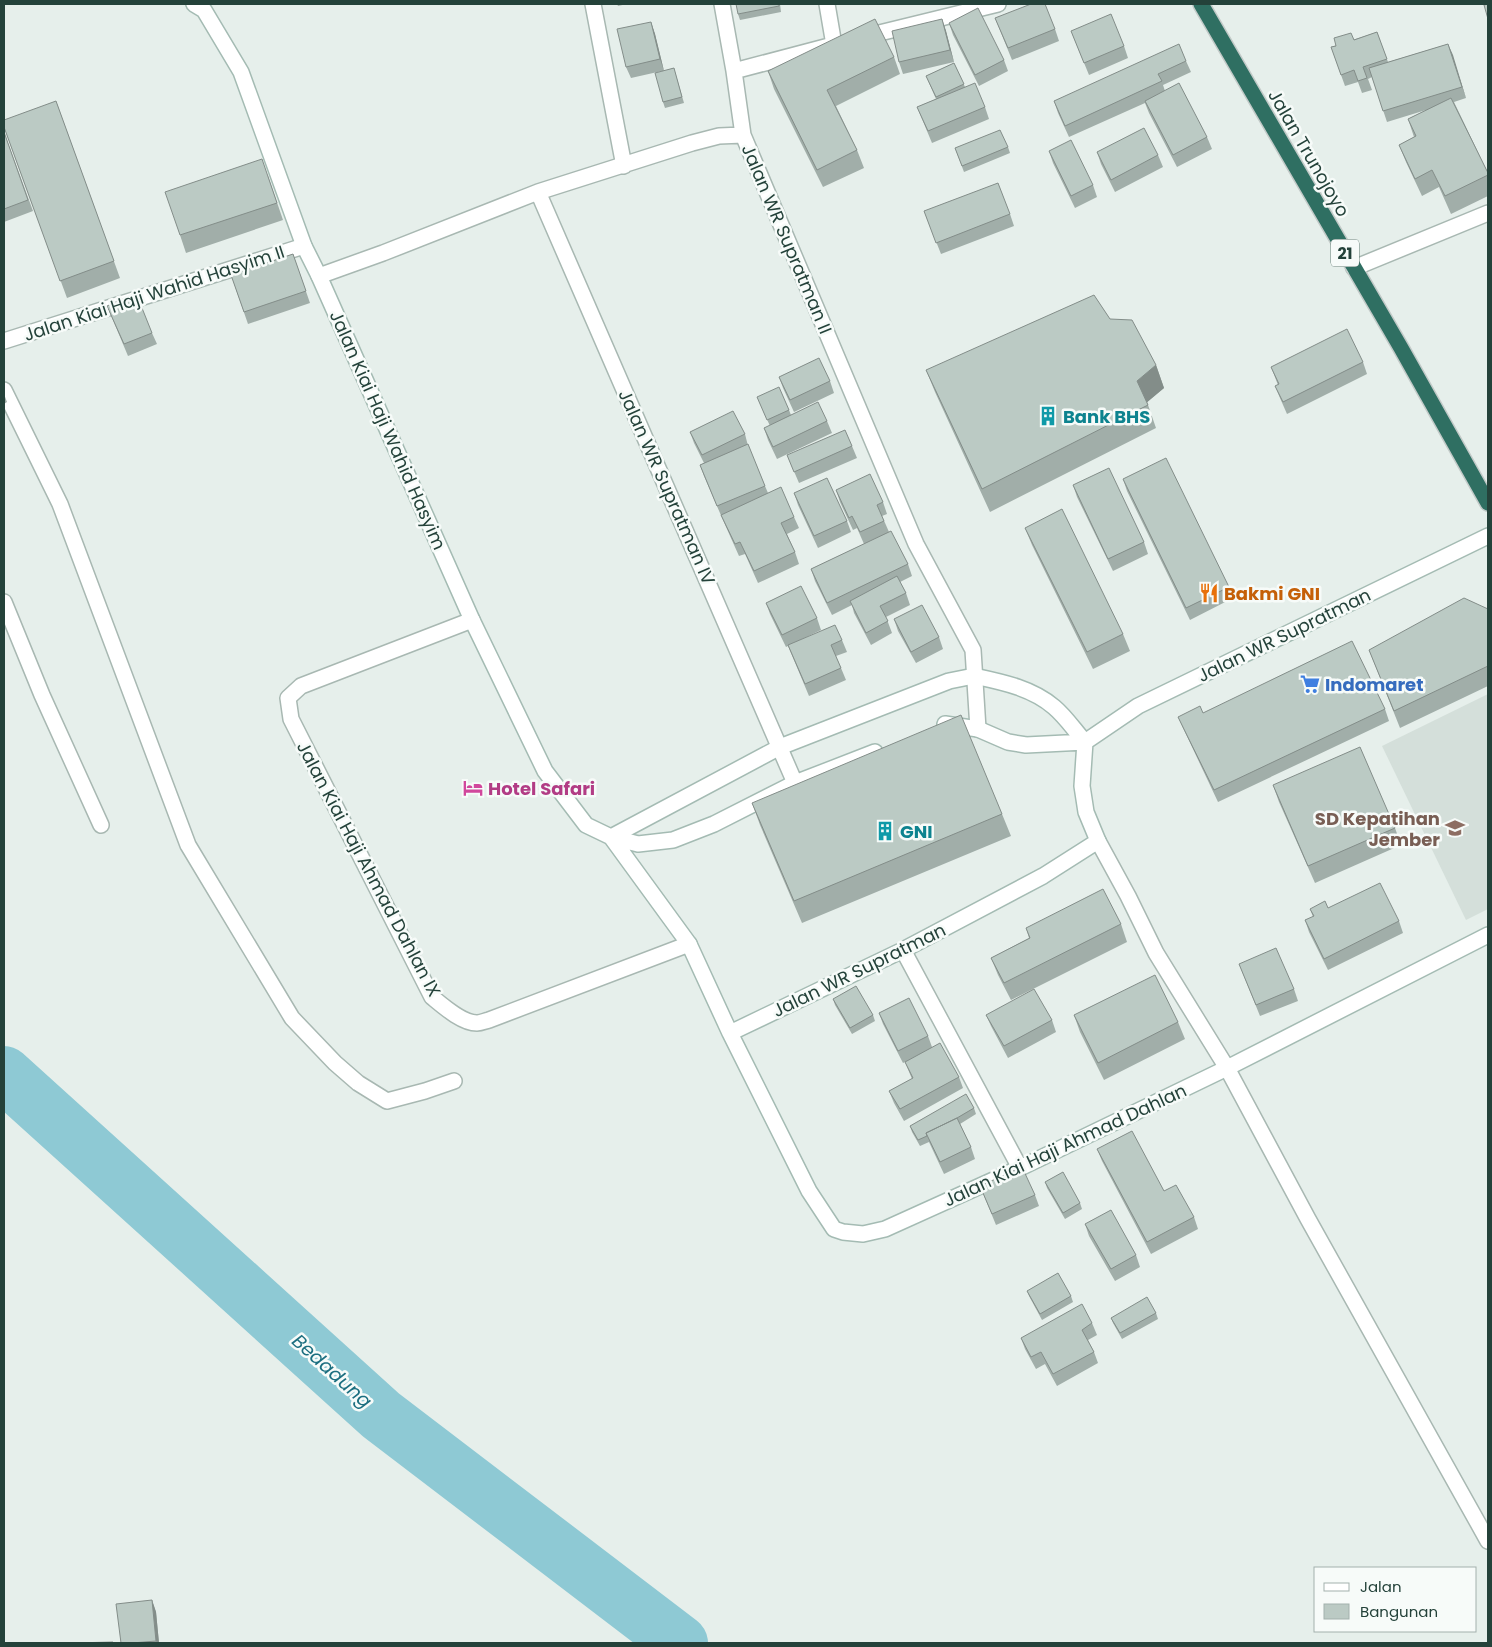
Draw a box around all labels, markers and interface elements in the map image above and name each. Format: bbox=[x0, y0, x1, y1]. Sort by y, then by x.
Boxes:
street label: Jalan Trunojoyo bbox=[1262, 85, 1356, 221]
street label: Jalan WR Supratman II bbox=[736, 140, 838, 338]
street label: Jalan Kiai Haji Wahid Hasyim II bbox=[20, 239, 288, 347]
road number: 21 bbox=[1331, 240, 1359, 266]
street label: Jalan Kiai Haji Wahid Hasyim bbox=[324, 306, 452, 554]
street label: Jalan WR Supratman IV bbox=[613, 385, 721, 589]
place label: Bank BHS bbox=[1063, 404, 1150, 429]
building icon: Bank BHS bbox=[1037, 405, 1059, 427]
place label: Bakmi GNI bbox=[1224, 581, 1320, 606]
street label: Jalan WR Supratman bbox=[1193, 582, 1375, 688]
restaurant icon: Bakmi GNI bbox=[1198, 582, 1220, 604]
place label: Indomaret bbox=[1325, 672, 1424, 697]
supermarket icon: Indomaret bbox=[1299, 673, 1321, 695]
street label: Jalan Kiai Haji Ahmad Dahlan IX bbox=[291, 737, 447, 1001]
place label: Hotel Safari bbox=[488, 776, 595, 801]
hotel icon: Hotel Safari bbox=[462, 777, 484, 799]
place label: SD Kepatihan Jember bbox=[1315, 806, 1440, 852]
school or university icon: SD Kepatihan Jember bbox=[1444, 817, 1466, 839]
place label: GNI bbox=[900, 819, 933, 844]
building icon: GNI bbox=[874, 820, 896, 842]
street label: Jalan WR Supratman bbox=[768, 917, 950, 1023]
street label: Jalan Kiai Haji Ahmad Dahlan bbox=[939, 1078, 1191, 1212]
water label: Bedadung bbox=[286, 1328, 378, 1414]
legend bbox=[1314, 1567, 1477, 1632]
text: Jalan bbox=[1360, 1576, 1402, 1597]
text: Bangunan bbox=[1360, 1601, 1438, 1622]

